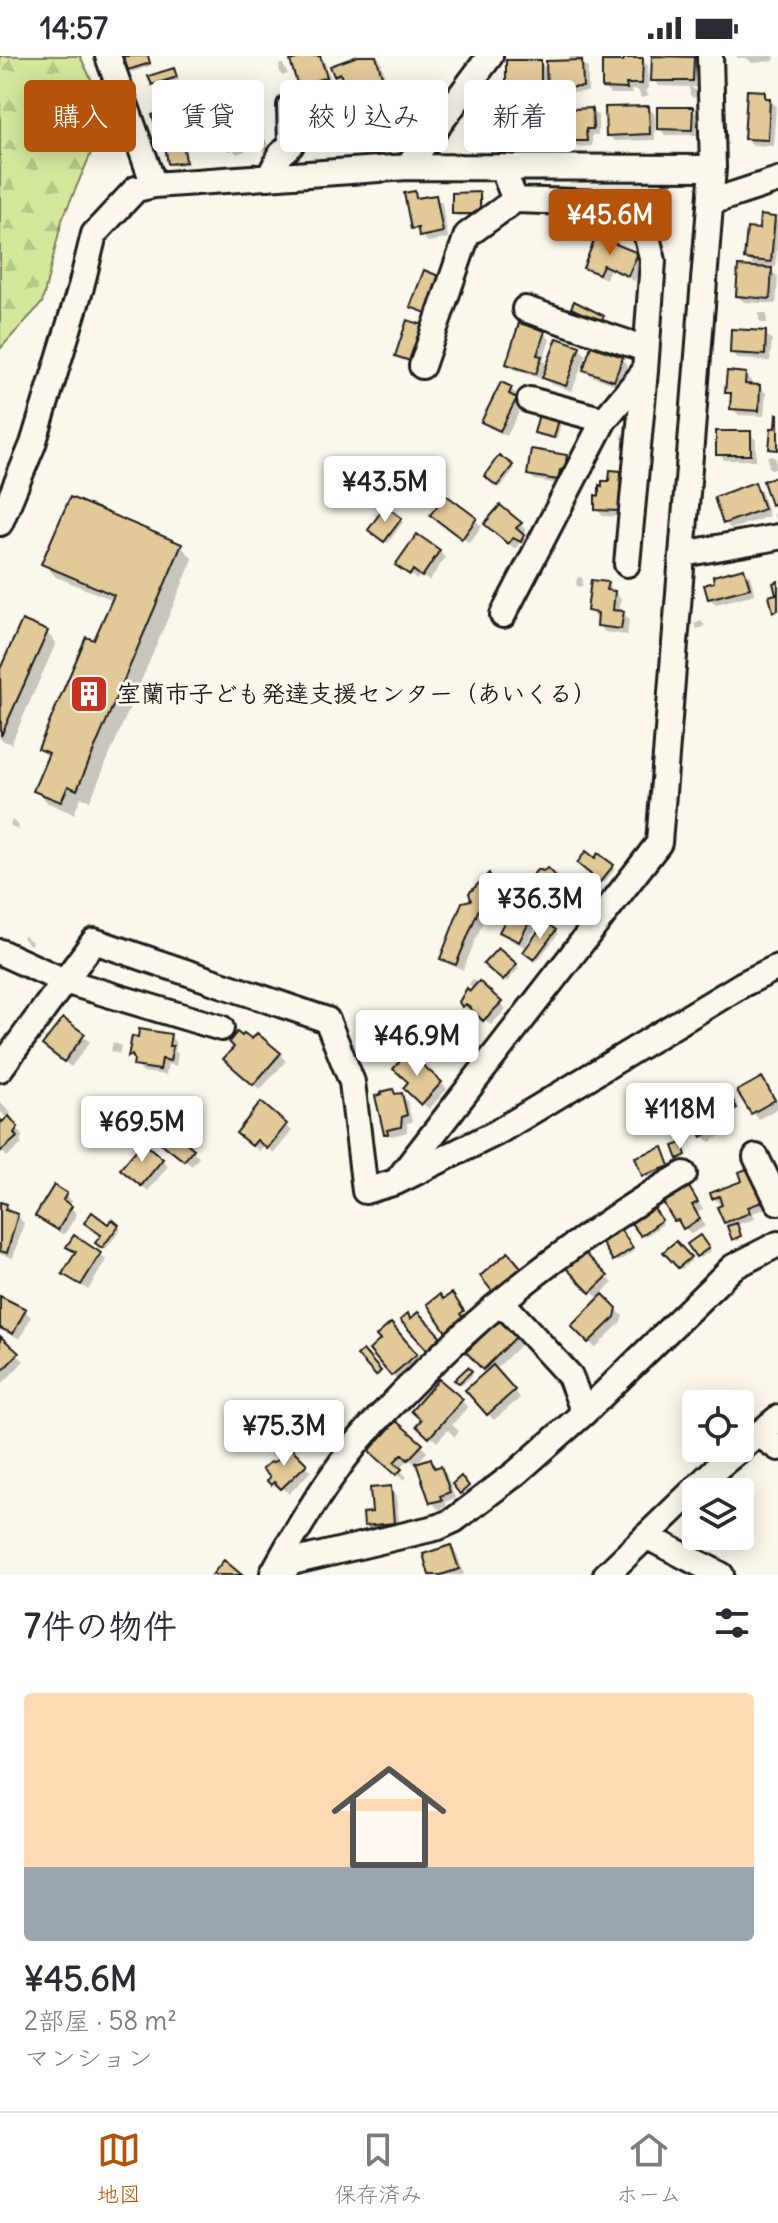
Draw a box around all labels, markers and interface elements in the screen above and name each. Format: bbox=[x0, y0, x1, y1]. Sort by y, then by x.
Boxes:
text: 14:57 bbox=[40, 9, 108, 47]
chip: 購入 bbox=[24, 80, 136, 152]
chip: 賃貸 bbox=[152, 80, 264, 152]
chip: 絞り込み bbox=[280, 80, 448, 152]
chip: 新着 bbox=[464, 80, 576, 152]
pin: ¥45.6M bbox=[545, 189, 675, 257]
text: ¥45.6M bbox=[567, 198, 653, 231]
pin: ¥43.5M bbox=[320, 456, 450, 524]
text: ¥43.5M bbox=[342, 465, 428, 498]
building icon: 室蘭市子ども発達支援センター（あいくる） bbox=[68, 673, 110, 715]
place label: 室蘭市子ども発達支援センター（あいくる） bbox=[117, 678, 597, 708]
pin: ¥36.3M bbox=[475, 873, 605, 941]
text: ¥36.3M bbox=[497, 882, 583, 915]
pin: ¥46.9M bbox=[352, 1010, 482, 1078]
text: ¥46.9M bbox=[374, 1019, 460, 1052]
pin: ¥118M bbox=[624, 1083, 736, 1151]
text: ¥118M bbox=[644, 1092, 716, 1125]
pin: ¥69.5M bbox=[77, 1096, 207, 1164]
text: ¥69.5M bbox=[99, 1105, 185, 1138]
map controls bbox=[682, 1390, 754, 1550]
button: locate bbox=[682, 1390, 754, 1462]
pin: ¥75.3M bbox=[219, 1400, 349, 1468]
text: ¥75.3M bbox=[242, 1409, 326, 1442]
button: layers bbox=[682, 1478, 754, 1550]
icon: filters bbox=[710, 1601, 754, 1645]
text: 7件の物件 bbox=[24, 1604, 177, 1647]
icon: home bbox=[317, 1745, 461, 1889]
text: ¥45.6M bbox=[24, 1957, 137, 2000]
text: 2部屋 · 58 m² bbox=[24, 2004, 177, 2037]
text: マンション bbox=[24, 2041, 153, 2074]
tab: 地図 bbox=[97, 2128, 141, 2208]
tab: 保存済み bbox=[334, 2128, 422, 2208]
tab: ホーム bbox=[616, 2128, 681, 2208]

